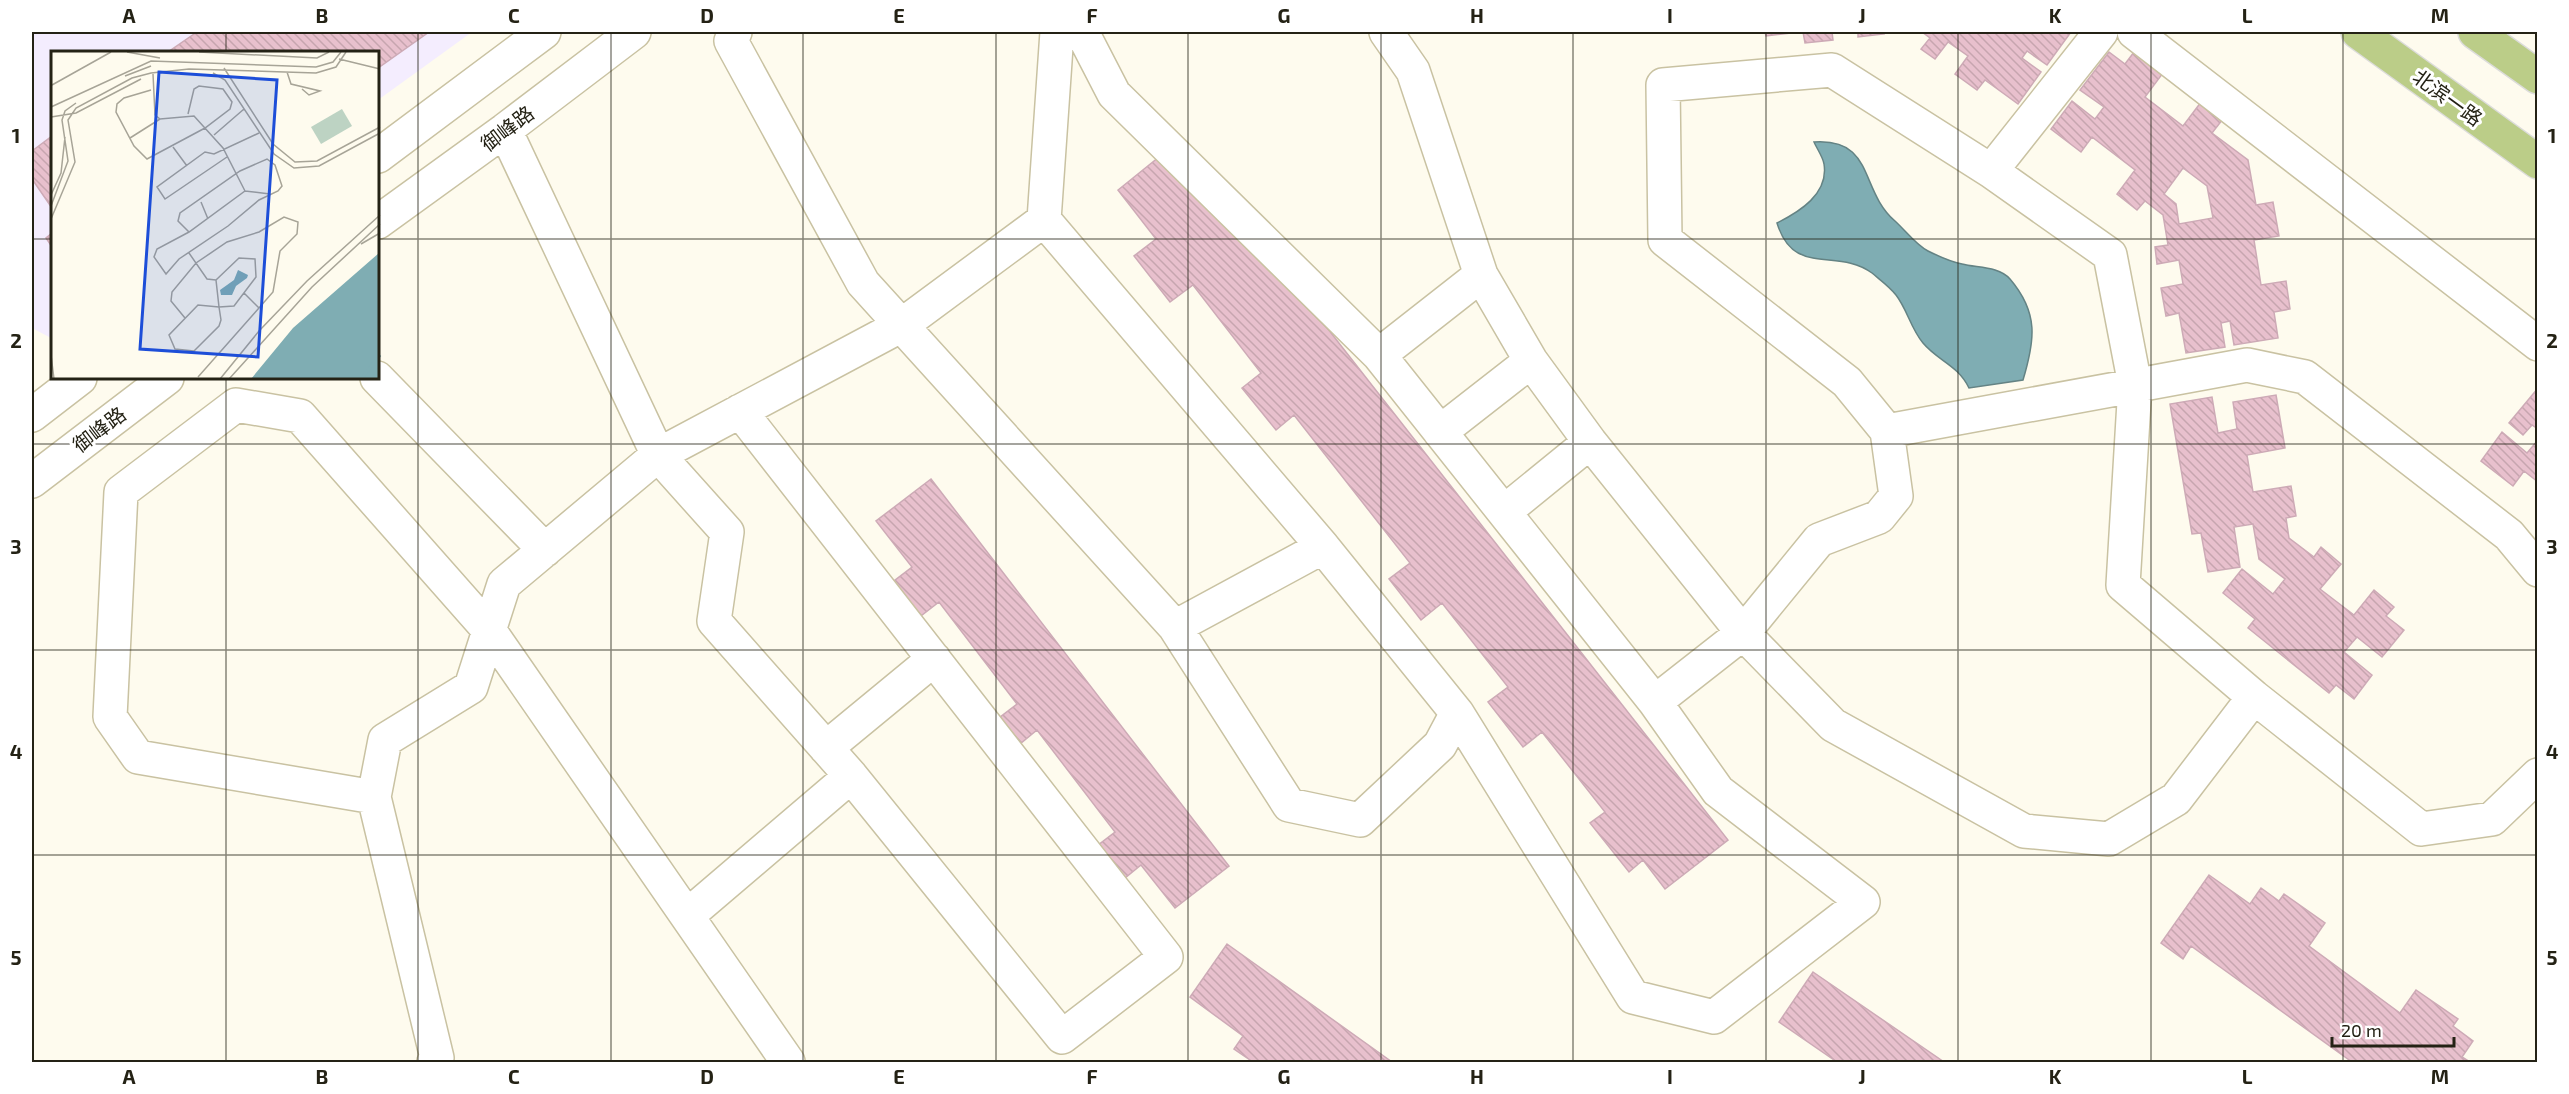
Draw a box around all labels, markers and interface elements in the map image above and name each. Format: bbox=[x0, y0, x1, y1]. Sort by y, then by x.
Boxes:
text: A bbox=[122, 3, 136, 27]
text: B bbox=[316, 3, 328, 27]
text: C bbox=[508, 3, 520, 27]
text: D bbox=[700, 3, 714, 27]
text: E bbox=[893, 3, 905, 27]
text: F bbox=[1086, 3, 1098, 27]
text: G bbox=[1278, 3, 1290, 27]
text: H bbox=[1470, 3, 1484, 27]
text: I bbox=[1667, 3, 1673, 27]
text: J bbox=[1858, 3, 1866, 27]
text: K bbox=[2049, 3, 2062, 27]
text: L bbox=[2242, 3, 2253, 27]
text: M bbox=[2431, 3, 2449, 27]
inset map bbox=[51, 51, 380, 380]
street label: 北滨一路 bbox=[2409, 64, 2487, 130]
street label: 御峰路 bbox=[476, 100, 538, 156]
text: 1 bbox=[12, 123, 20, 147]
text: 1 bbox=[2548, 123, 2556, 147]
text: 2 bbox=[10, 328, 22, 352]
text: 2 bbox=[2546, 328, 2558, 352]
street label: 御峰路 bbox=[68, 401, 130, 457]
text: 3 bbox=[10, 534, 22, 558]
text: 3 bbox=[2546, 534, 2558, 558]
text: 4 bbox=[10, 739, 23, 763]
text: 4 bbox=[2546, 739, 2559, 763]
text: 5 bbox=[10, 945, 22, 969]
text: 5 bbox=[2546, 945, 2558, 969]
scale bar bbox=[2332, 1010, 2454, 1048]
text: 20 m bbox=[2341, 1019, 2382, 1041]
text: A bbox=[122, 1064, 136, 1088]
text: B bbox=[316, 1064, 328, 1088]
text: C bbox=[508, 1064, 520, 1088]
text: D bbox=[700, 1064, 714, 1088]
text: E bbox=[893, 1064, 905, 1088]
text: F bbox=[1086, 1064, 1098, 1088]
text: G bbox=[1278, 1064, 1290, 1088]
text: H bbox=[1470, 1064, 1484, 1088]
text: I bbox=[1667, 1064, 1673, 1088]
text: J bbox=[1858, 1064, 1866, 1088]
text: K bbox=[2049, 1064, 2062, 1088]
text: L bbox=[2242, 1064, 2253, 1088]
text: M bbox=[2431, 1064, 2449, 1088]

